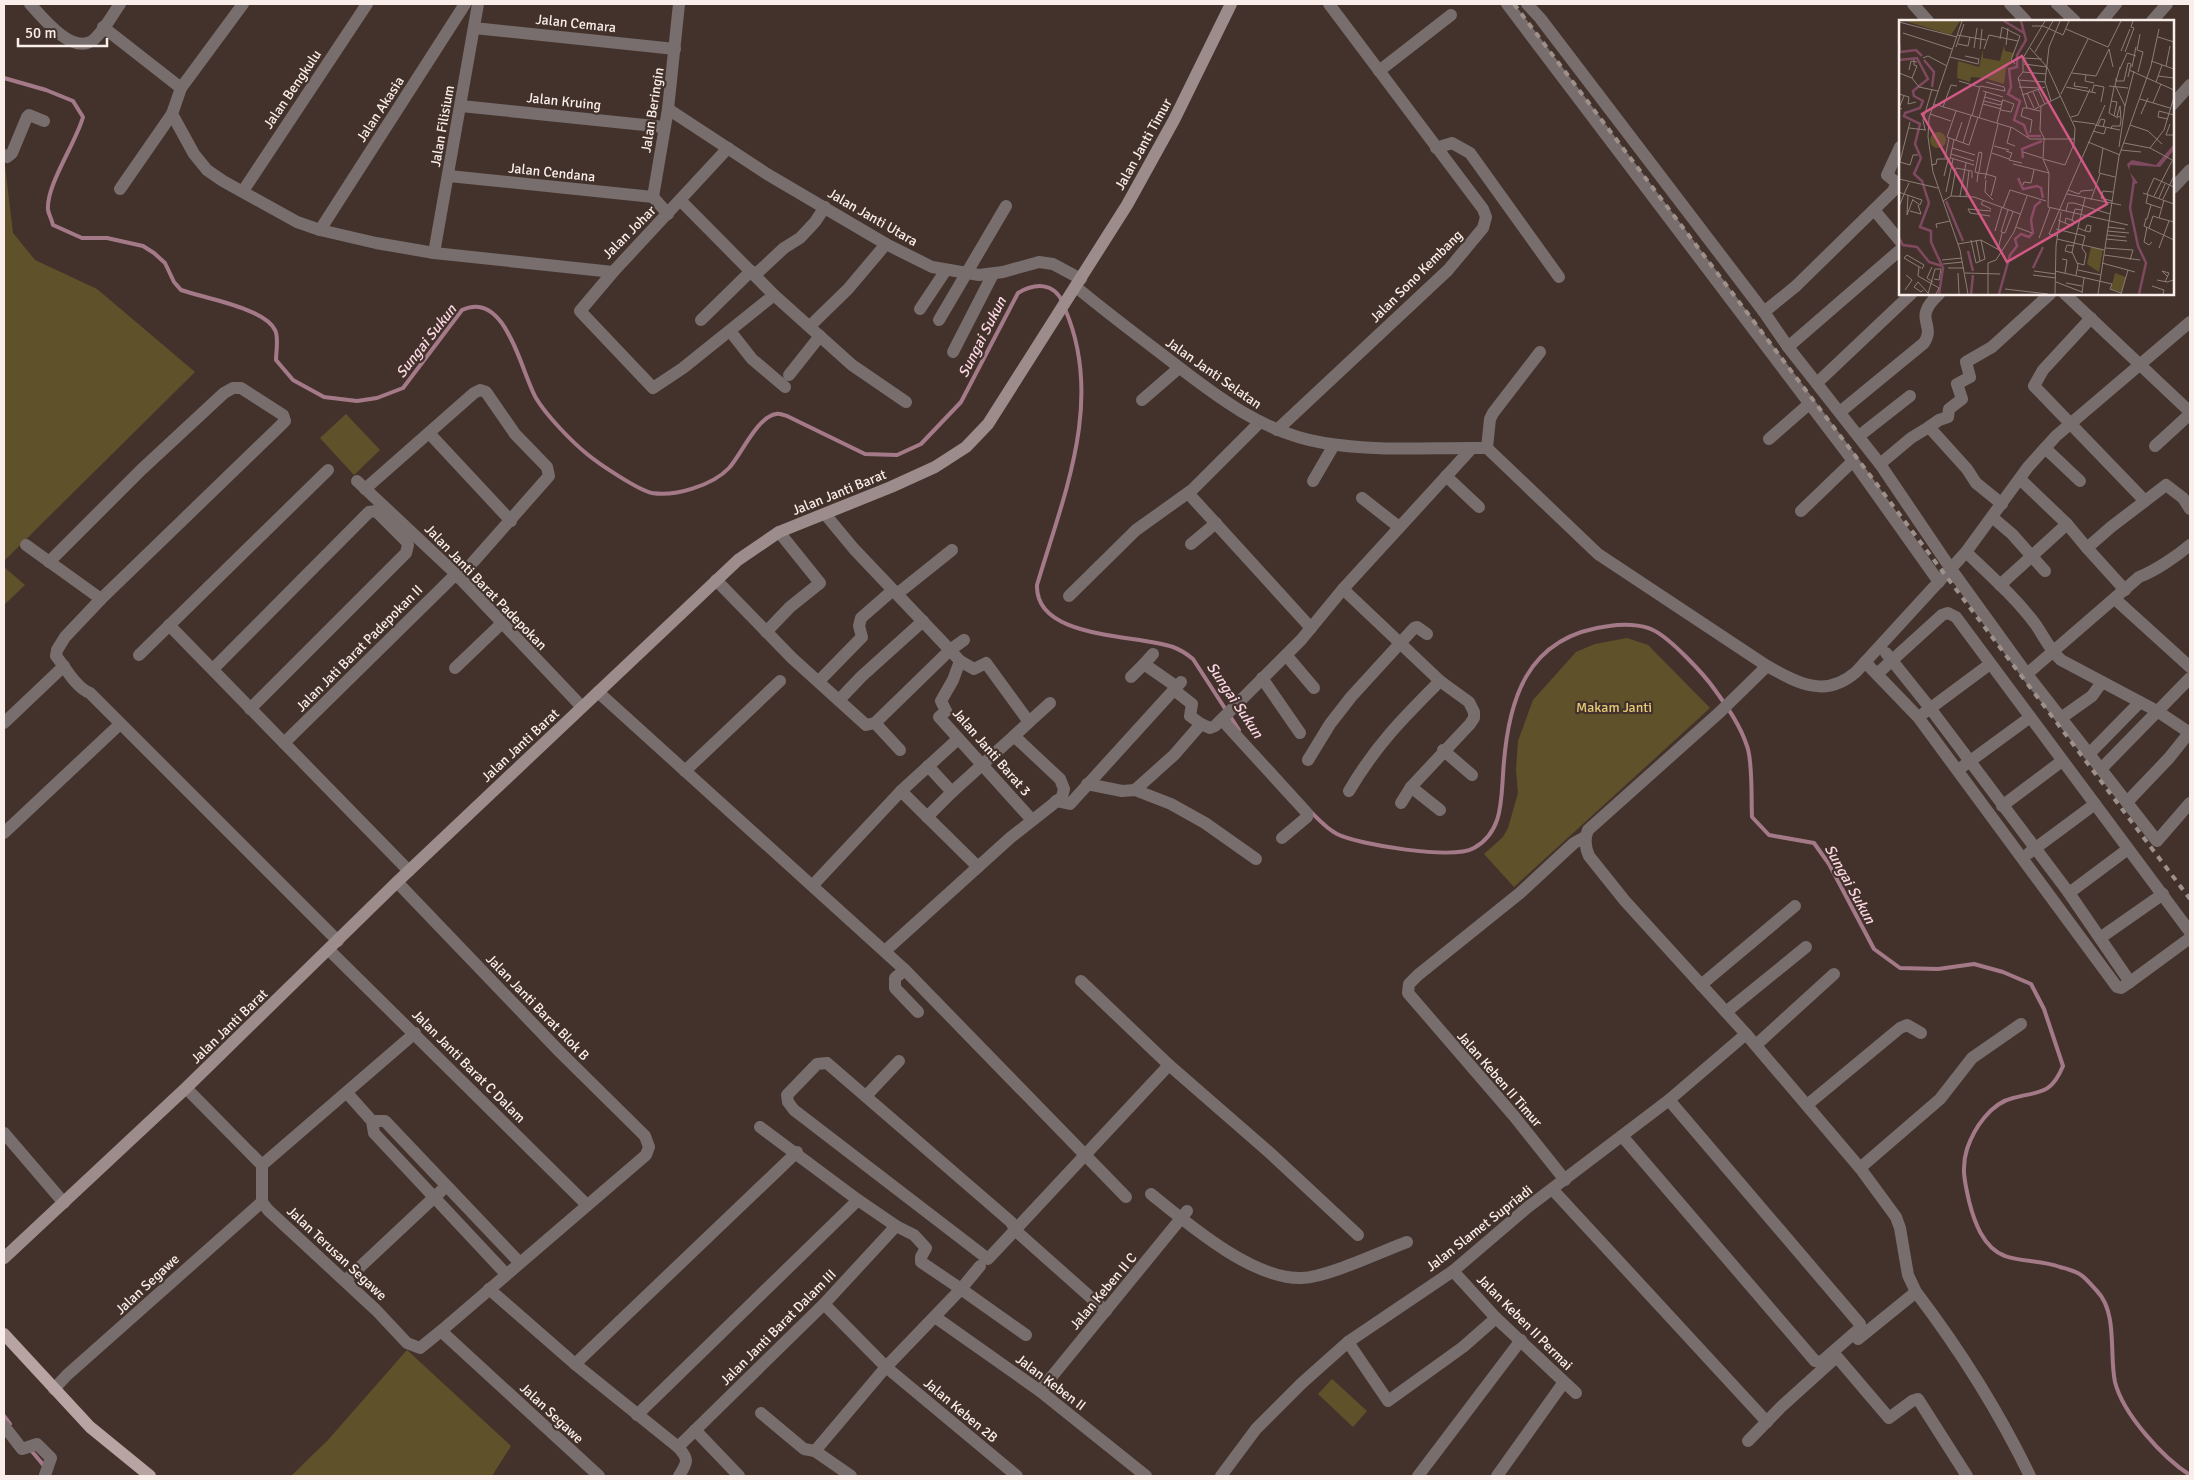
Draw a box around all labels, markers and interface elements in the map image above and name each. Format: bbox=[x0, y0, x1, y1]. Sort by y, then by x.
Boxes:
street label: Jalan Cemara bbox=[535, 11, 617, 36]
scale bar bbox=[18, 15, 106, 47]
inset map bbox=[1899, 20, 2174, 295]
text: 50 m bbox=[25, 24, 56, 42]
street label: Jalan Bengkulu bbox=[260, 47, 325, 132]
street label: Jalan Beringin bbox=[637, 66, 668, 154]
street label: Jalan Akasia bbox=[353, 73, 408, 145]
street label: Jalan Filisium bbox=[427, 84, 458, 168]
street label: Jalan Kruing bbox=[526, 89, 602, 114]
street label: Jalan Janti Timur bbox=[1111, 95, 1176, 193]
street label: Jalan Cendana bbox=[508, 159, 596, 186]
street label: Jalan Janti Utara bbox=[825, 185, 921, 250]
street label: Jalan Johar bbox=[599, 202, 660, 263]
street label: Jalan Sono Kembang bbox=[1367, 227, 1466, 326]
water label: Sungai Sukun bbox=[954, 293, 1010, 380]
water label: Sungai Sukun bbox=[392, 300, 461, 381]
street label: Jalan Janti Selatan bbox=[1163, 334, 1265, 413]
street label: Jalan Janti Barat bbox=[790, 466, 889, 519]
street label: Jalan Janti Barat Padepokan bbox=[421, 521, 550, 654]
street label: Jalan Jati Barat Padepokan II bbox=[292, 581, 426, 715]
water label: Sungai Sukun bbox=[1203, 659, 1267, 742]
park label: Makam Janti bbox=[1576, 699, 1652, 716]
street label: Jalan Janti Barat bbox=[478, 705, 563, 786]
street label: Jalan Janti Barat 3 bbox=[949, 705, 1034, 800]
water label: Sungai Sukun bbox=[1821, 841, 1880, 927]
street label: Jalan Janti Barat Blok B bbox=[482, 951, 593, 1064]
street label: Jalan Janti Barat bbox=[187, 985, 271, 1067]
street label: Jalan Janti Barat C Dalam bbox=[409, 1006, 529, 1126]
street label: Jalan Keben II Timur bbox=[1453, 1028, 1546, 1131]
street label: Jalan Slamet Supriadi bbox=[1423, 1182, 1536, 1275]
street label: Jalan Terusan Segawe bbox=[283, 1203, 390, 1304]
street label: Jalan Keben II C bbox=[1066, 1249, 1140, 1333]
street label: Jalan Segawe bbox=[112, 1251, 183, 1318]
street label: Jalan Janti Barat Dalam III bbox=[717, 1266, 840, 1389]
street label: Jalan Keben II Permai bbox=[1473, 1271, 1576, 1374]
street label: Jalan Keben II bbox=[1012, 1351, 1089, 1414]
street label: Jalan Keben 2B bbox=[920, 1375, 1001, 1446]
street label: Jalan Segawe bbox=[516, 1380, 587, 1447]

